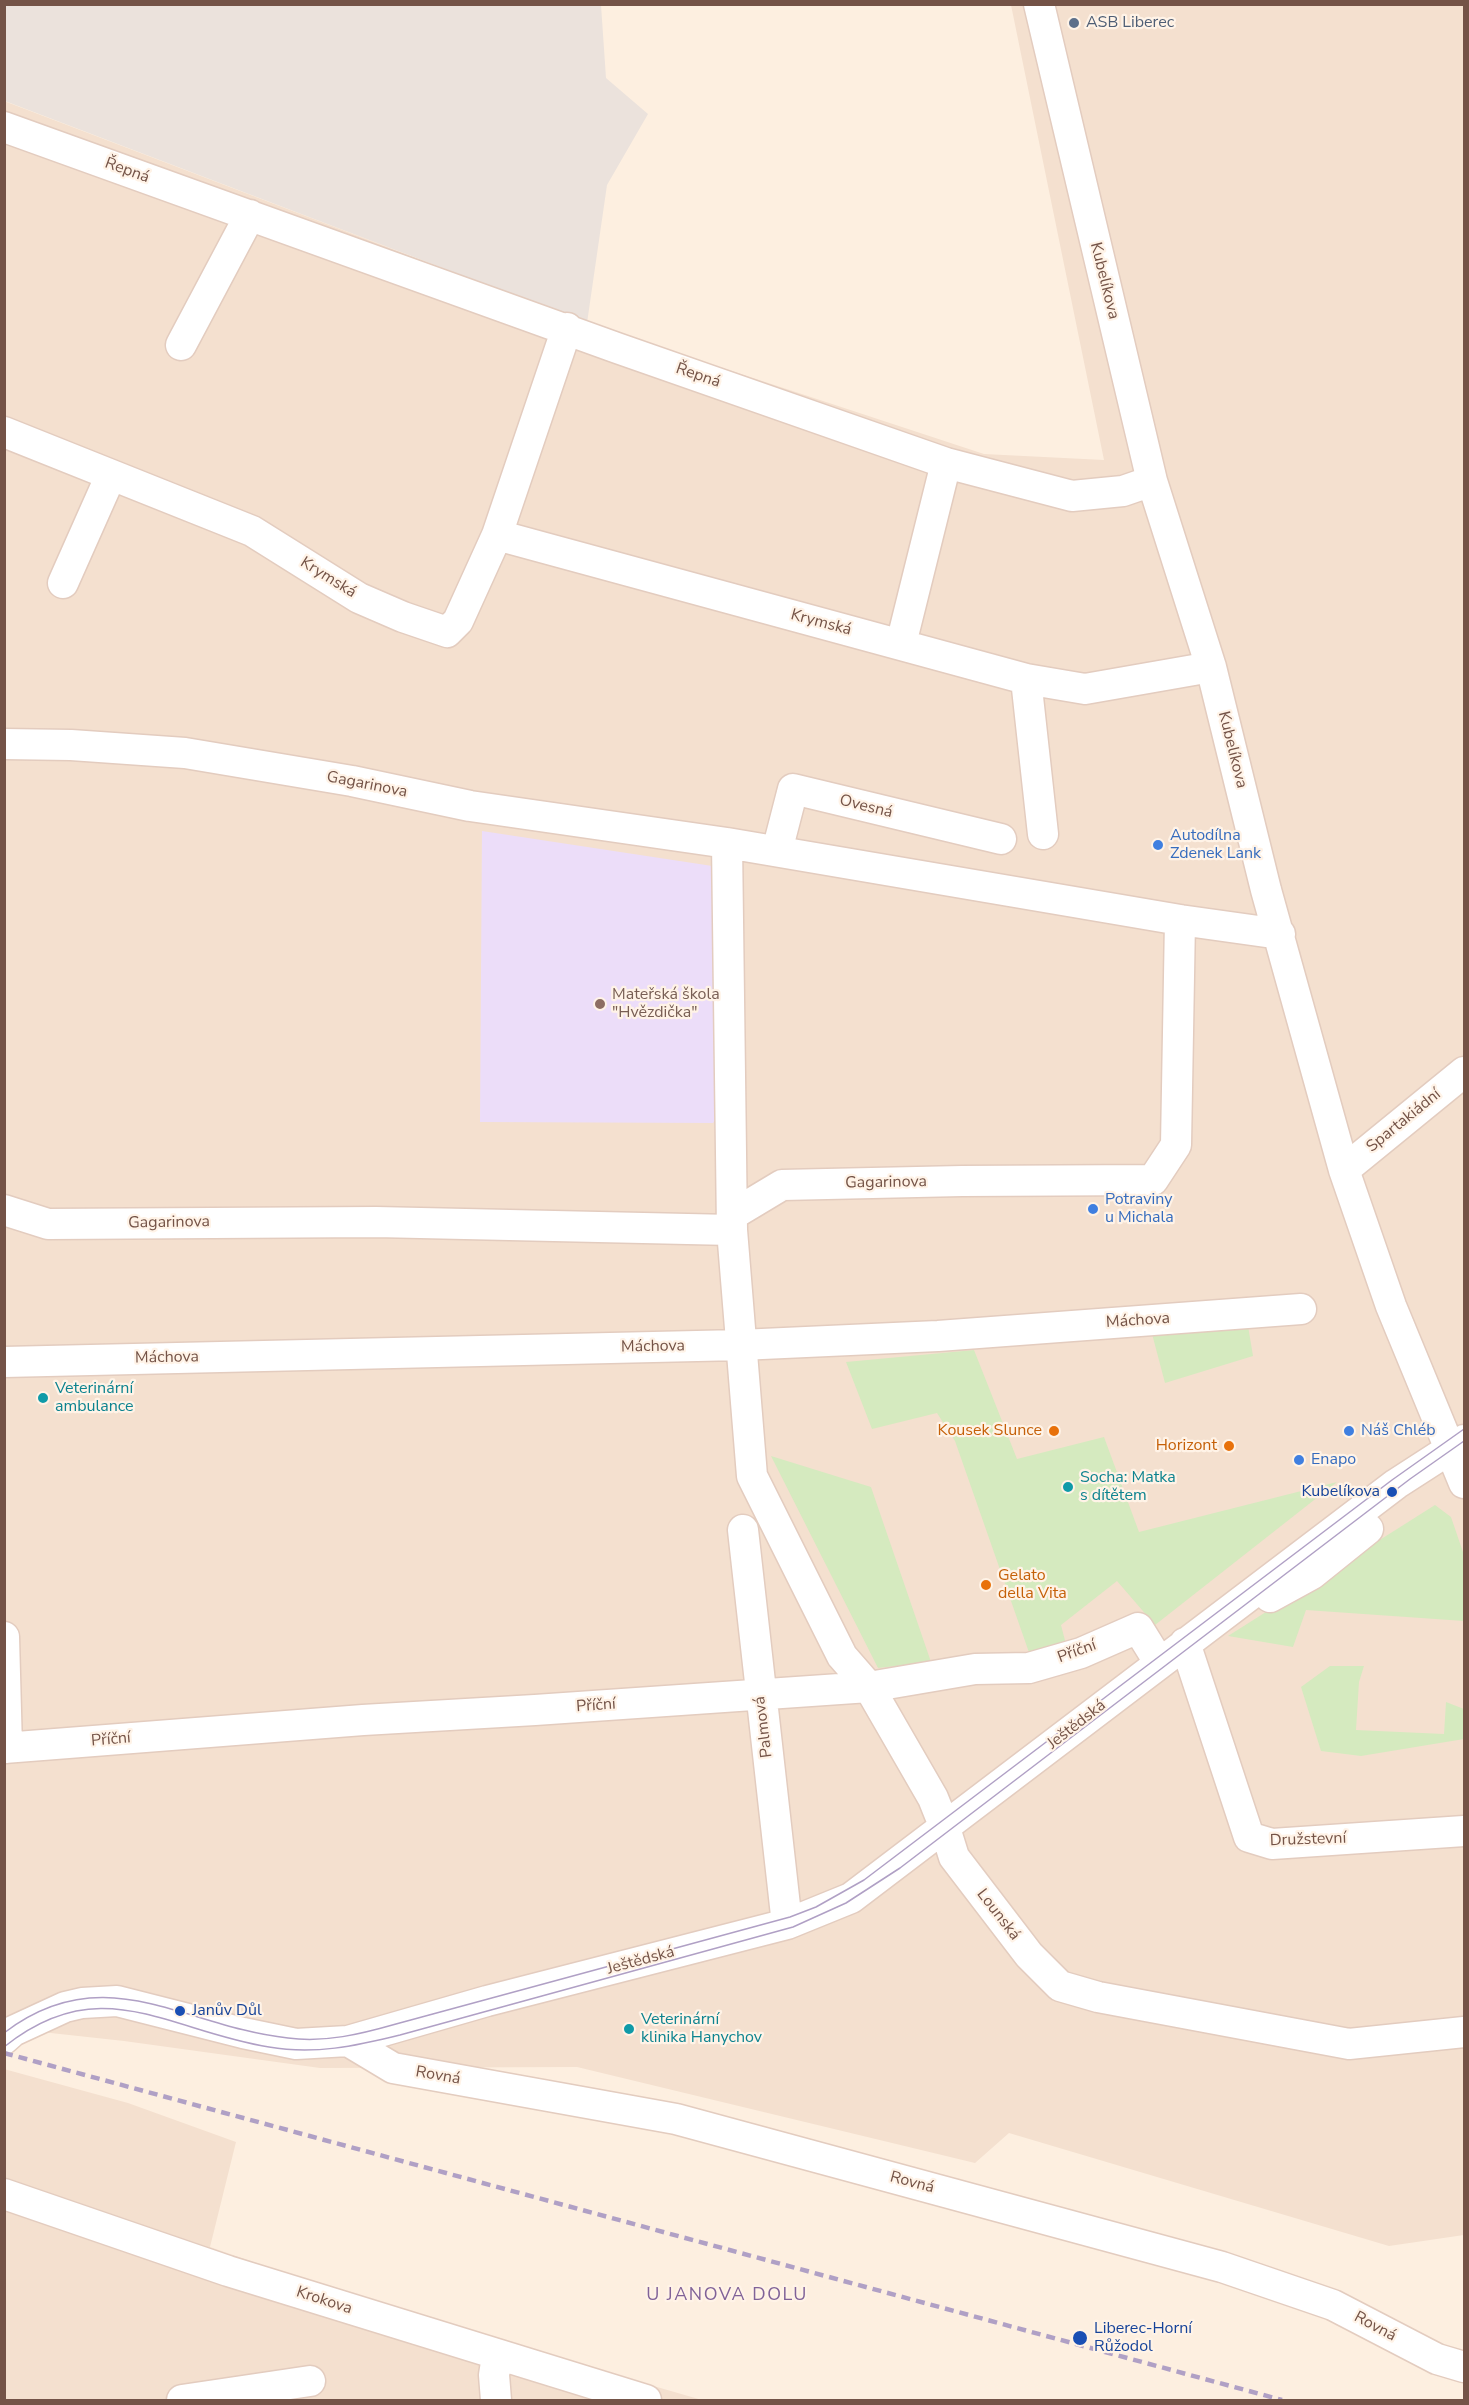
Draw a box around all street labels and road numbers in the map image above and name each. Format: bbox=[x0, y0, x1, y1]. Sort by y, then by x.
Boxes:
street label: Řepná bbox=[102, 154, 152, 188]
street label: Kubelíkova bbox=[1085, 241, 1123, 321]
street label: Řepná bbox=[673, 359, 723, 393]
street label: Krymská bbox=[297, 553, 359, 603]
street label: Krymská bbox=[788, 606, 854, 640]
street label: Kubelíkova bbox=[1213, 710, 1251, 790]
street label: Gagarinova bbox=[325, 768, 409, 802]
street label: Ovesná bbox=[837, 791, 895, 823]
street label: Spartakiádní bbox=[1363, 1085, 1445, 1157]
street label: Gagarinova bbox=[845, 1173, 927, 1193]
street label: Gagarinova bbox=[128, 1213, 210, 1233]
street label: Máchova bbox=[1105, 1309, 1171, 1333]
street label: Máchova bbox=[621, 1337, 685, 1357]
street label: Máchova bbox=[135, 1348, 199, 1368]
street label: Příční bbox=[1055, 1636, 1099, 1668]
street label: Příční bbox=[576, 1695, 616, 1717]
street label: Palmová bbox=[751, 1695, 777, 1759]
street label: Ještědská bbox=[1044, 1696, 1110, 1754]
street label: Příční bbox=[90, 1729, 132, 1751]
street label: Družstevní bbox=[1269, 1829, 1347, 1851]
street label: Lounská bbox=[972, 1886, 1024, 1944]
street label: Ještědská bbox=[605, 1943, 677, 1979]
street label: Rovná bbox=[414, 2063, 462, 2089]
street label: Rovná bbox=[888, 2168, 936, 2198]
street label: Krokova bbox=[294, 2283, 354, 2319]
street label: Rovná bbox=[1351, 2308, 1399, 2346]

